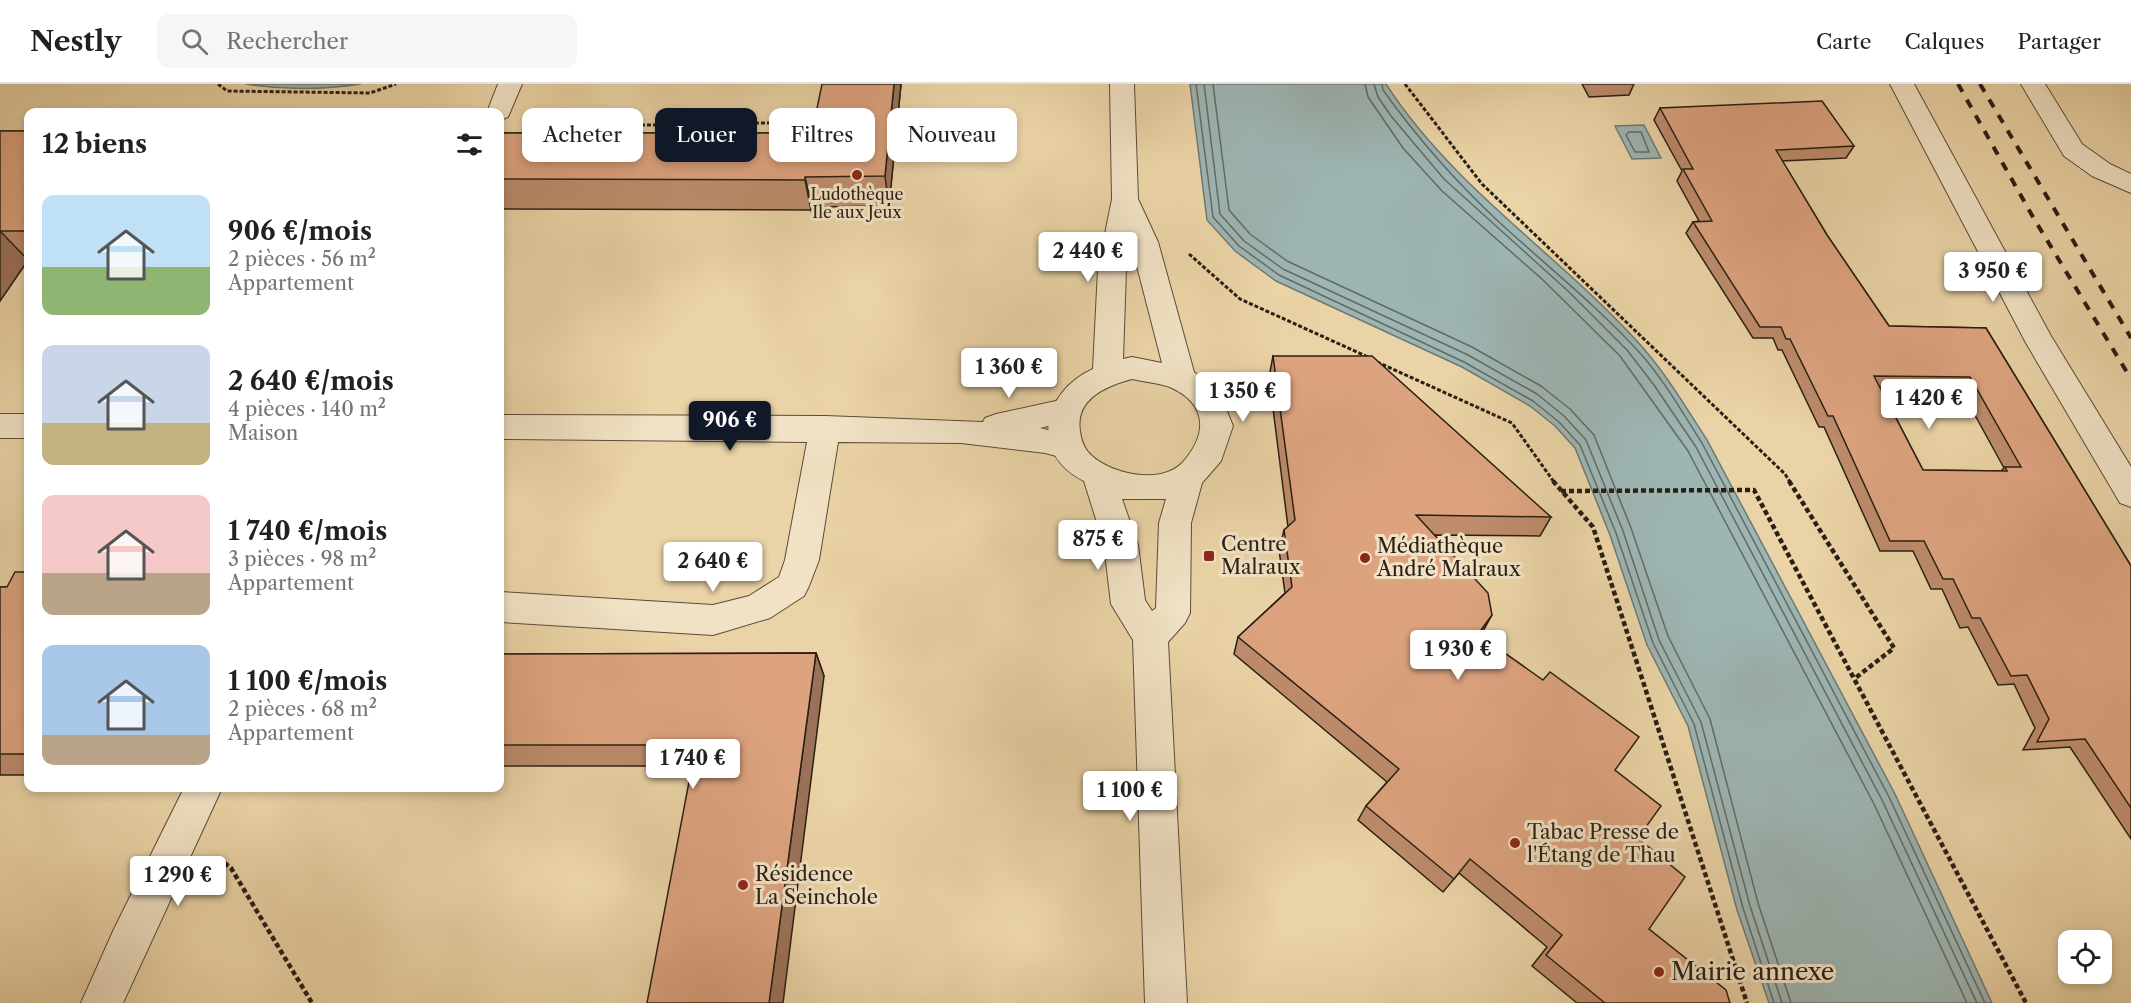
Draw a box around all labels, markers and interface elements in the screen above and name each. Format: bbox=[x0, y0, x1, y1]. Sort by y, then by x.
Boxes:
search box bbox=[157, 14, 577, 68]
text: Nestly bbox=[30, 24, 121, 58]
icon: search bbox=[178, 25, 211, 58]
text: Rechercher bbox=[226, 28, 348, 55]
text: Carte bbox=[1816, 29, 1871, 54]
text: Calques bbox=[1904, 29, 1984, 54]
text: Partager bbox=[2017, 29, 2101, 54]
chip: Acheter bbox=[522, 108, 643, 162]
chip: Louer bbox=[655, 108, 757, 162]
chip: Filtres bbox=[769, 108, 875, 162]
chip: Nouveau bbox=[887, 108, 1017, 162]
text: 12 biens bbox=[42, 128, 147, 160]
icon: filters bbox=[453, 128, 486, 161]
marker: Ludothèque Ile aux Jeux bbox=[850, 168, 864, 182]
place label: Ludothèque Ile aux Jeux bbox=[811, 184, 904, 222]
text: 906 €/mois bbox=[228, 215, 372, 247]
icon: home bbox=[90, 219, 162, 291]
pin: 2 440 € bbox=[1033, 232, 1143, 283]
text: 2 440 € bbox=[1053, 239, 1124, 263]
text: 2 pièces · 56 m² bbox=[228, 247, 376, 271]
pin: 3 950 € bbox=[1938, 252, 2048, 303]
text: 3 950 € bbox=[1958, 259, 2028, 283]
text: Appartement bbox=[228, 271, 354, 295]
pin: 1 360 € bbox=[954, 348, 1064, 399]
text: 1 360 € bbox=[975, 355, 1043, 379]
text: 2 640 €/mois bbox=[228, 365, 394, 397]
icon: home bbox=[90, 369, 162, 441]
pin: 1 350 € bbox=[1188, 372, 1298, 423]
text: 1 350 € bbox=[1210, 379, 1276, 403]
pin: 1 420 € bbox=[1874, 379, 1984, 430]
text: 1 420 € bbox=[1895, 386, 1963, 410]
text: 4 pièces · 140 m² bbox=[228, 397, 386, 421]
pin: 906 € bbox=[688, 401, 772, 452]
text: 906 € bbox=[703, 408, 757, 432]
text: Maison bbox=[228, 421, 298, 445]
text: 1 740 €/mois bbox=[228, 515, 387, 547]
icon: home bbox=[90, 519, 162, 591]
pin: 875 € bbox=[1056, 520, 1140, 571]
text: 875 € bbox=[1072, 527, 1124, 551]
place label: Centre Malraux bbox=[1221, 532, 1301, 579]
place label: Médiathèque André Malraux bbox=[1376, 534, 1521, 581]
pin: 2 640 € bbox=[658, 542, 768, 593]
text: 3 pièces · 98 m² bbox=[228, 547, 376, 571]
text: 2 640 € bbox=[677, 549, 749, 573]
marker: Centre Malraux bbox=[1202, 549, 1216, 563]
marker: Médiathèque André Malraux bbox=[1358, 551, 1372, 565]
text: Appartement bbox=[228, 571, 354, 595]
pin: 1 930 € bbox=[1403, 630, 1513, 681]
text: 1 930 € bbox=[1424, 637, 1492, 661]
text: 1 100 €/mois bbox=[228, 665, 387, 697]
icon: home bbox=[90, 669, 162, 741]
text: 2 pièces · 68 m² bbox=[228, 697, 377, 721]
text: Appartement bbox=[228, 721, 354, 745]
pin: 1 740 € bbox=[638, 739, 748, 790]
text: 1 740 € bbox=[660, 746, 726, 770]
pin: 1 100 € bbox=[1075, 771, 1185, 822]
text: 1 100 € bbox=[1097, 778, 1163, 802]
place label: Tabac Presse de l'Étang de Thau bbox=[1527, 820, 1679, 867]
marker: Tabac Presse de l'Étang de Thau bbox=[1508, 836, 1522, 850]
pin: 1 290 € bbox=[123, 856, 233, 907]
place label: Résidence La Seinchole bbox=[755, 862, 878, 909]
text: 1 290 € bbox=[144, 863, 212, 887]
marker: Résidence La Seinchole bbox=[736, 878, 750, 892]
map controls bbox=[2058, 930, 2112, 984]
button: locate bbox=[2058, 930, 2112, 984]
place label: Mairie annexe bbox=[1671, 957, 1834, 986]
marker: Mairie annexe bbox=[1652, 965, 1666, 979]

